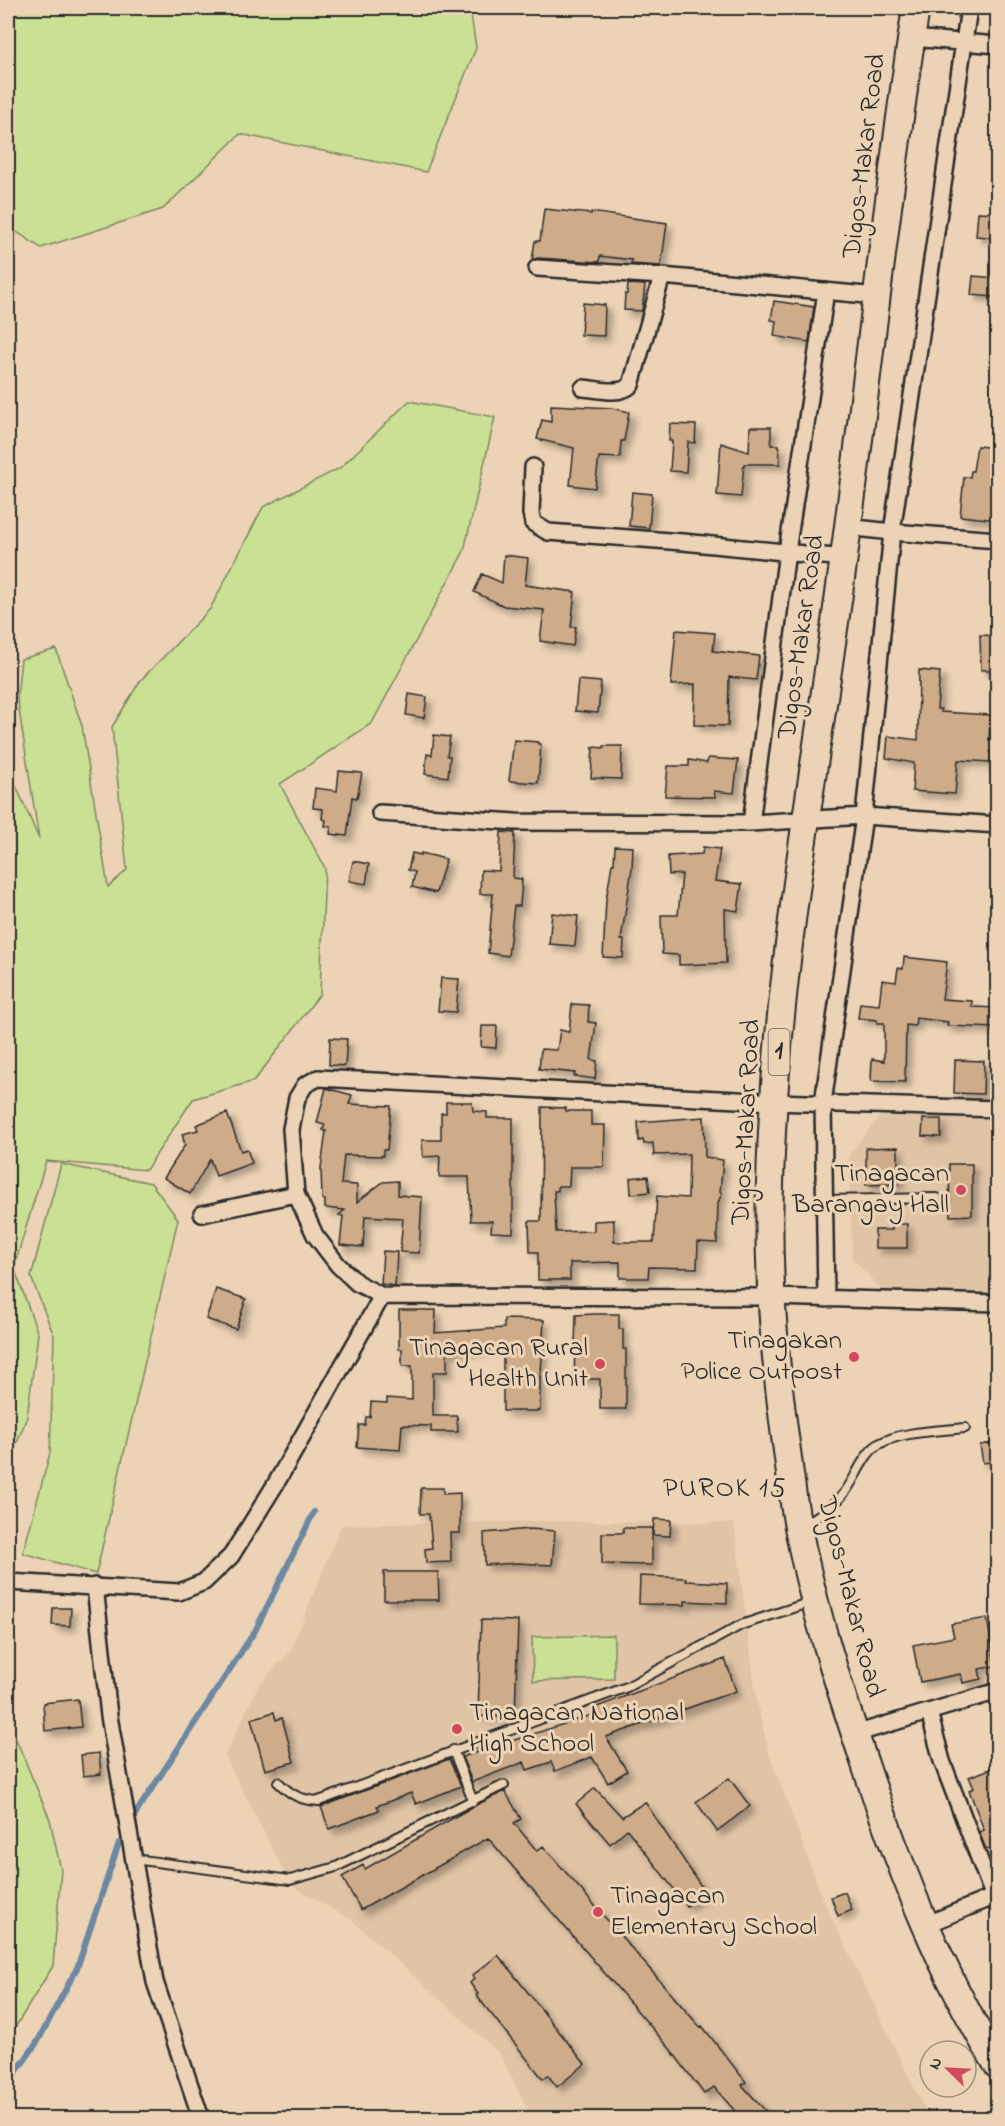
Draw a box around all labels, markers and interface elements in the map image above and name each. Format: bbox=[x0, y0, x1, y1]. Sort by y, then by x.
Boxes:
street label: Digos-Makar Road bbox=[833, 51, 897, 262]
street label: Digos-Makar Road bbox=[768, 532, 836, 743]
street label: Digos-Makar Road bbox=[722, 1018, 772, 1227]
road number: 1 bbox=[768, 1029, 790, 1075]
place label: Tinagacan Barangay Hall bbox=[791, 1155, 949, 1225]
marker: Tinagacan Barangay Hall bbox=[954, 1183, 968, 1197]
place label: Tinagakan Police Outpost bbox=[681, 1322, 842, 1392]
place label: Tinagacan Rural Health Unit bbox=[409, 1329, 588, 1399]
marker: Tinagakan Police Outpost bbox=[847, 1350, 861, 1364]
marker: Tinagacan Rural Health Unit bbox=[593, 1357, 607, 1371]
district label: PUROK 15 bbox=[663, 1469, 787, 1510]
street label: Digos-Makar Road bbox=[806, 1491, 894, 1702]
place label: Tinagacan National High School bbox=[469, 1694, 684, 1764]
marker: Tinagacan National High School bbox=[450, 1722, 464, 1736]
place label: Tinagacan Elementary School bbox=[610, 1877, 817, 1947]
marker: Tinagacan Elementary School bbox=[591, 1905, 605, 1919]
north arrow bbox=[918, 2039, 978, 2099]
text: N bbox=[923, 2054, 949, 2074]

